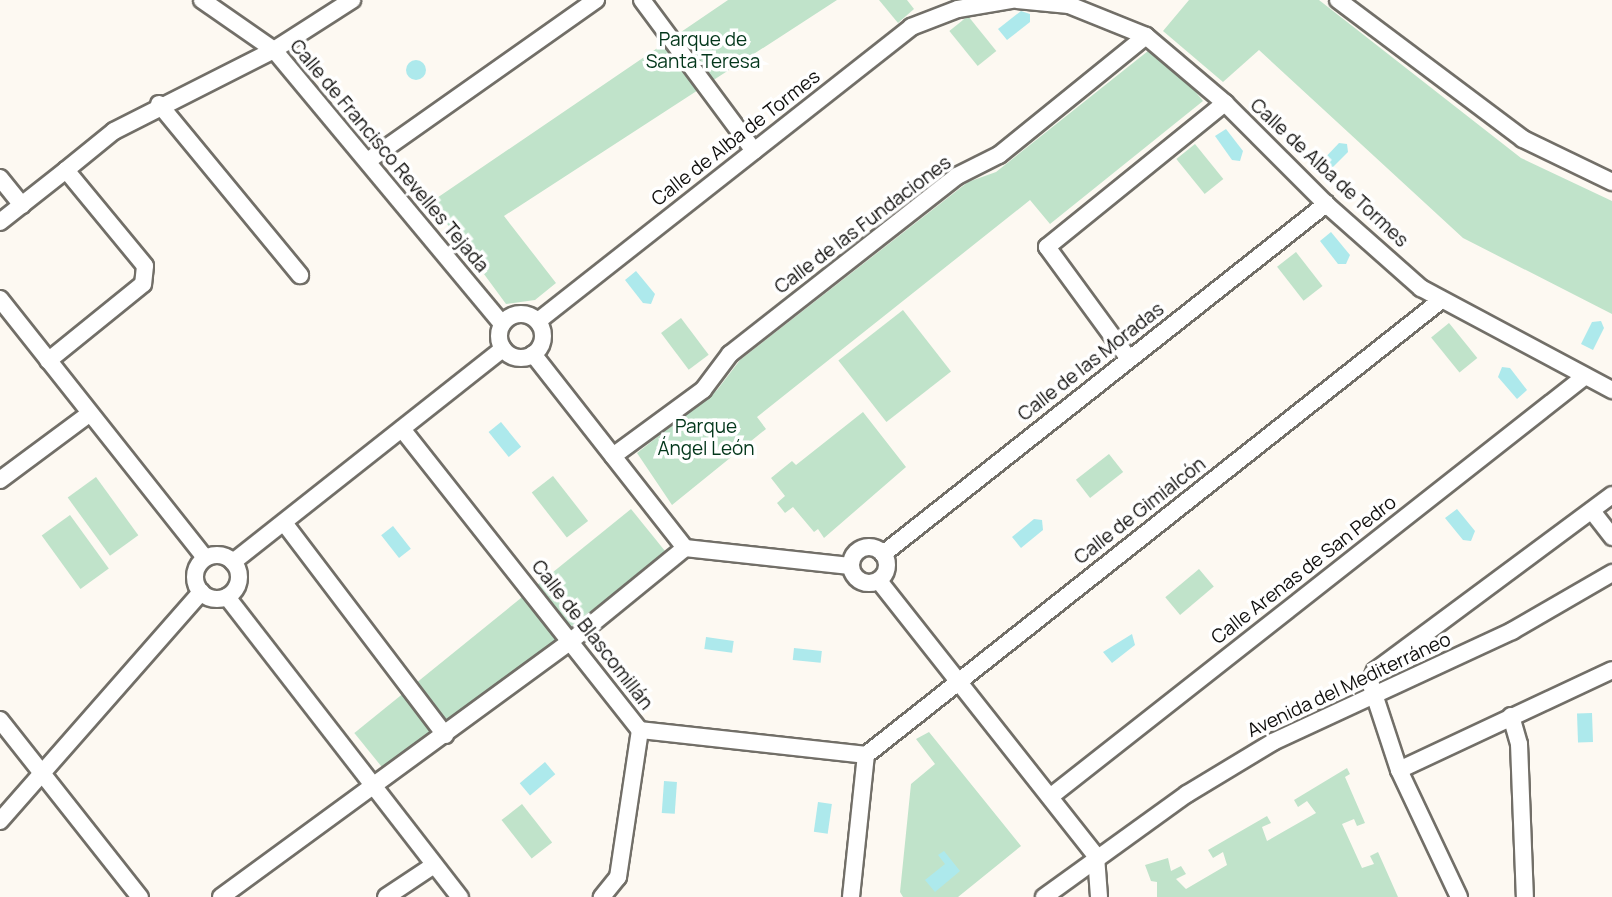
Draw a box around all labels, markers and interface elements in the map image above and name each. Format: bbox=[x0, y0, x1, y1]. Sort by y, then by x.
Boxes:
park label: Parque de Santa Teresa bbox=[646, 29, 760, 73]
street label: Calle de Francisco Revelles Tejada bbox=[285, 35, 493, 277]
street label: Calle de Alba de Tormes bbox=[647, 65, 825, 211]
street label: Calle de Alba de Tormes bbox=[1245, 94, 1413, 252]
street label: Calle de las Fundaciones bbox=[770, 151, 956, 299]
street label: Calle de las Moradas bbox=[1014, 298, 1168, 426]
park label: Parque Ángel León bbox=[657, 416, 755, 460]
street label: Calle de Gimialcón bbox=[1070, 453, 1210, 569]
street label: Calle Arenas de San Pedro bbox=[1207, 491, 1401, 649]
street label: Calle de Blascomillán bbox=[527, 556, 657, 714]
street label: Avenida del Mediterráneo bbox=[1244, 628, 1454, 742]

